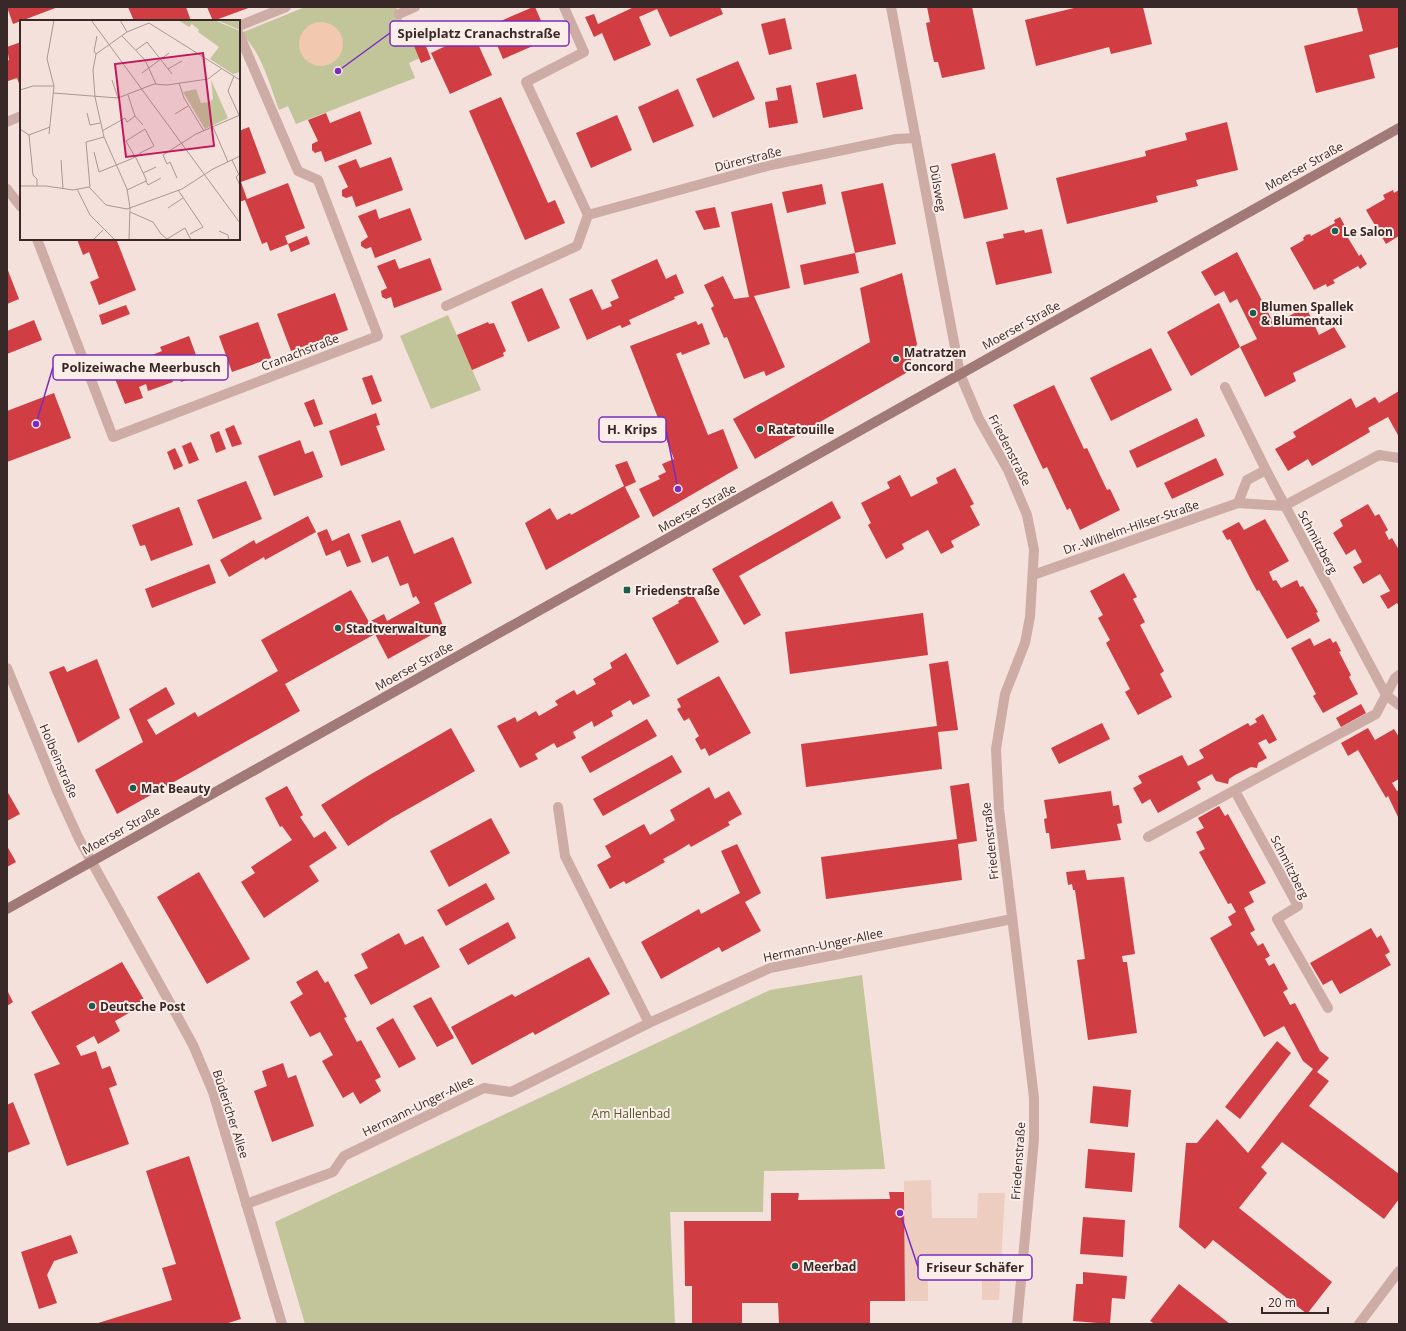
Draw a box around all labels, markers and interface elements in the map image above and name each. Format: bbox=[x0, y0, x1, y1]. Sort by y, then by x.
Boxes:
inset map bbox=[20, 20, 240, 240]
callout: Spielplatz Cranachstraße bbox=[390, 21, 569, 46]
text: Spielplatz Cranachstraße bbox=[398, 24, 561, 42]
street label: Moerser Straße bbox=[1262, 137, 1346, 194]
street label: Dürerstraße bbox=[713, 142, 783, 176]
street label: Dülsweg bbox=[926, 163, 951, 213]
place label: Le Salon bbox=[1343, 223, 1393, 240]
marker: Le Salon bbox=[1330, 226, 1340, 236]
street label: Moerser Straße bbox=[979, 296, 1063, 353]
place label: Blumen Spallek & Blumentaxi bbox=[1261, 298, 1354, 329]
marker: Blumen Spallek & Blumentaxi bbox=[1248, 308, 1258, 318]
street label: Cranachstraße bbox=[259, 329, 342, 375]
place label: Matratzen Concord bbox=[904, 344, 967, 375]
marker: Matratzen Concord bbox=[891, 354, 901, 364]
callout: Polizeiwache Meerbusch bbox=[53, 355, 228, 380]
text: Polizeiwache Meerbusch bbox=[61, 358, 221, 376]
street label: Friedenstraße bbox=[985, 411, 1035, 489]
callout: H. Krips bbox=[599, 417, 666, 442]
text: H. Krips bbox=[607, 420, 657, 438]
place label: Ratatouille bbox=[768, 421, 834, 438]
marker: Ratatouille bbox=[755, 424, 765, 434]
street label: Moerser Straße bbox=[655, 479, 739, 536]
street label: Dr.-Wilhelm-Hilser-Straße bbox=[1061, 496, 1201, 558]
street label: Schmitzberg bbox=[1294, 507, 1342, 577]
place label: Friedenstraße bbox=[635, 582, 720, 599]
marker: Friedenstraße bbox=[622, 585, 632, 595]
place label: Stadtverwaltung bbox=[346, 620, 446, 637]
marker: Stadtverwaltung bbox=[333, 623, 343, 633]
street label: Moerser Straße bbox=[372, 637, 456, 694]
street label: Holbeinstraße bbox=[36, 721, 82, 801]
place label: Mat Beauty bbox=[141, 780, 210, 797]
marker: Mat Beauty bbox=[128, 783, 138, 793]
street label: Moerser Straße bbox=[79, 801, 163, 858]
street label: Friedenstraße bbox=[977, 801, 1003, 881]
street label: Schmitzberg bbox=[1267, 832, 1314, 902]
street label: Hermann-Unger-Allee bbox=[762, 924, 885, 966]
place label: Deutsche Post bbox=[100, 998, 185, 1015]
marker: Deutsche Post bbox=[87, 1001, 97, 1011]
street label: Büdericher Allee bbox=[209, 1068, 253, 1161]
street label: Hermann-Unger-Allee bbox=[359, 1071, 477, 1140]
park label: Am Hallenbad bbox=[592, 1105, 670, 1122]
street label: Friedenstraße bbox=[1007, 1121, 1029, 1201]
callout: Friseur Schäfer bbox=[918, 1255, 1032, 1280]
place label: Meerbad bbox=[803, 1258, 856, 1275]
text: Friseur Schäfer bbox=[926, 1258, 1024, 1276]
marker: Meerbad bbox=[790, 1261, 800, 1271]
scale bar bbox=[1262, 1289, 1328, 1315]
text: 20 m bbox=[1268, 1294, 1296, 1311]

